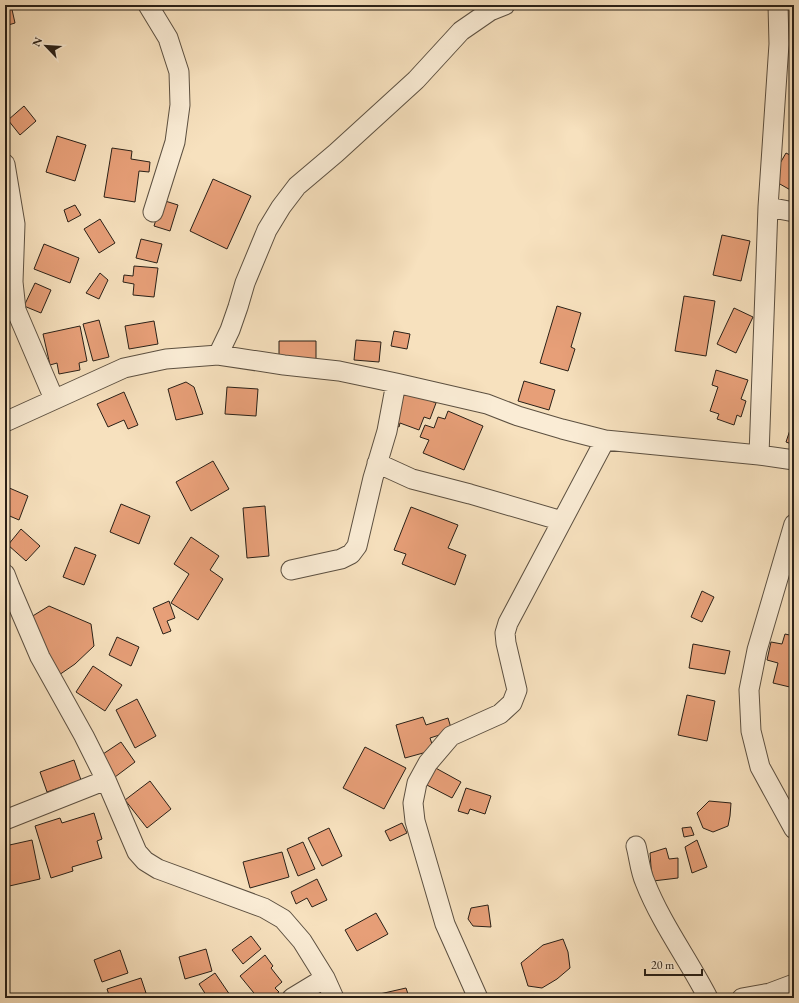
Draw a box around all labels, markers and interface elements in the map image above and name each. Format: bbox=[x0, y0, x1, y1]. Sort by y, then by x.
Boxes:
north arrow bbox=[26, 26, 66, 66]
text: N bbox=[29, 35, 45, 49]
scale bar bbox=[645, 951, 702, 977]
text: 20 m bbox=[651, 957, 675, 973]

